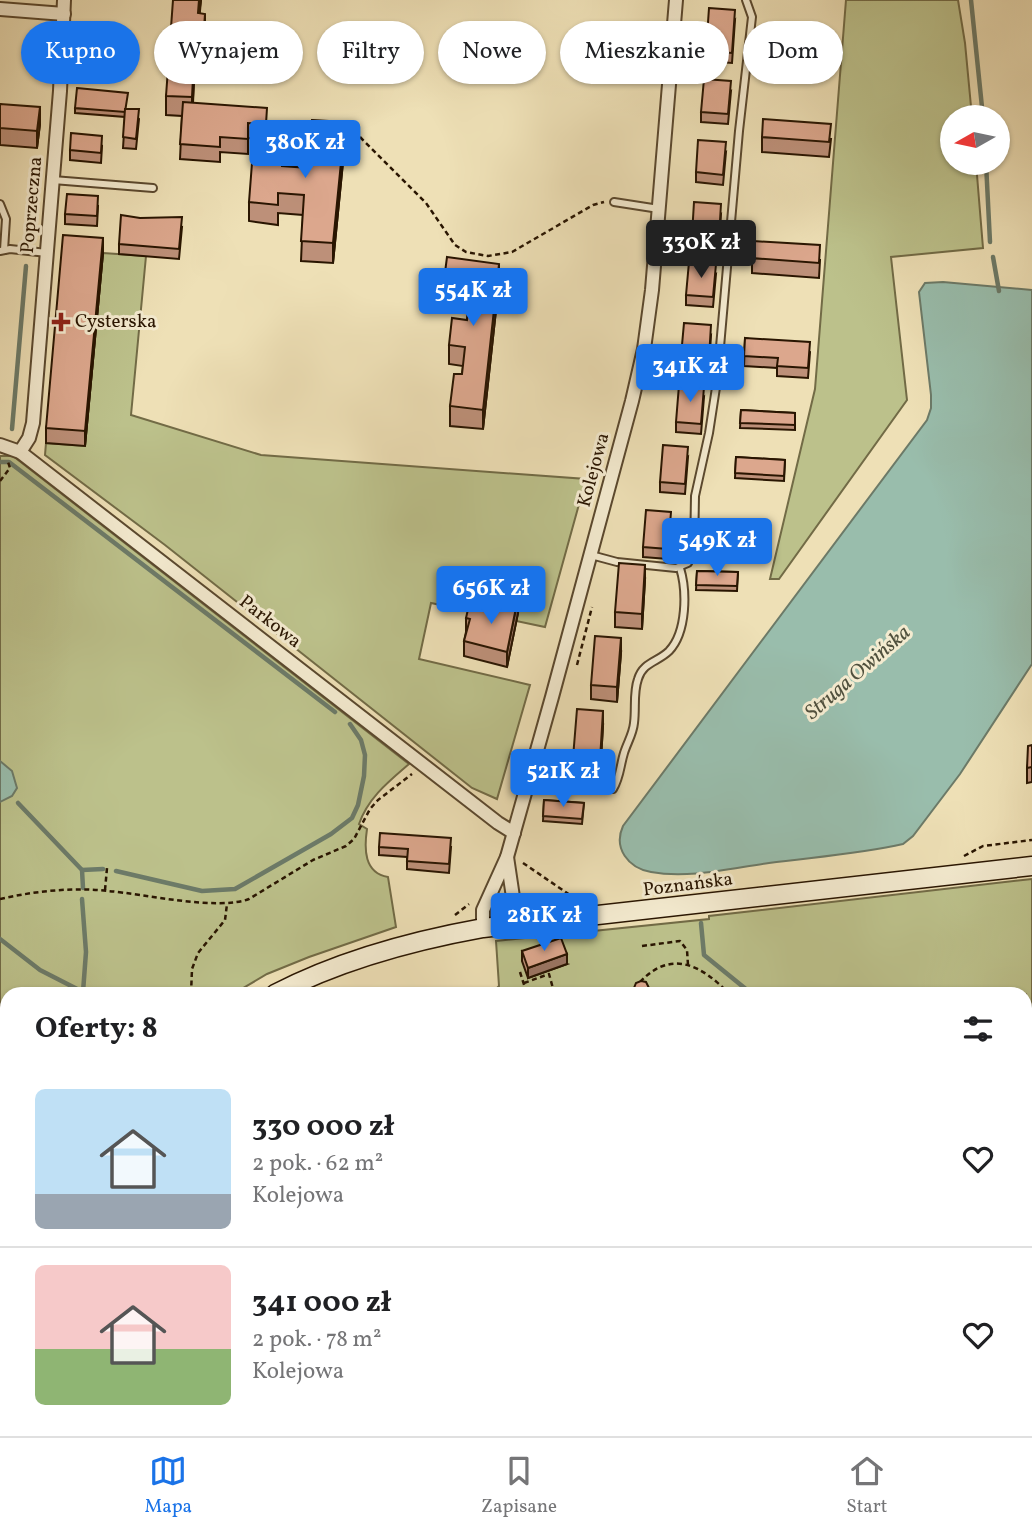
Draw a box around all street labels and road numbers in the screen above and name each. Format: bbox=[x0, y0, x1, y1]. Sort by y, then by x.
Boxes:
street label: Poprzeczna bbox=[15, 156, 49, 254]
street label: Kolejowa bbox=[572, 430, 616, 510]
street label: Parkowa bbox=[233, 589, 307, 655]
street label: Poznańska bbox=[642, 867, 734, 903]

